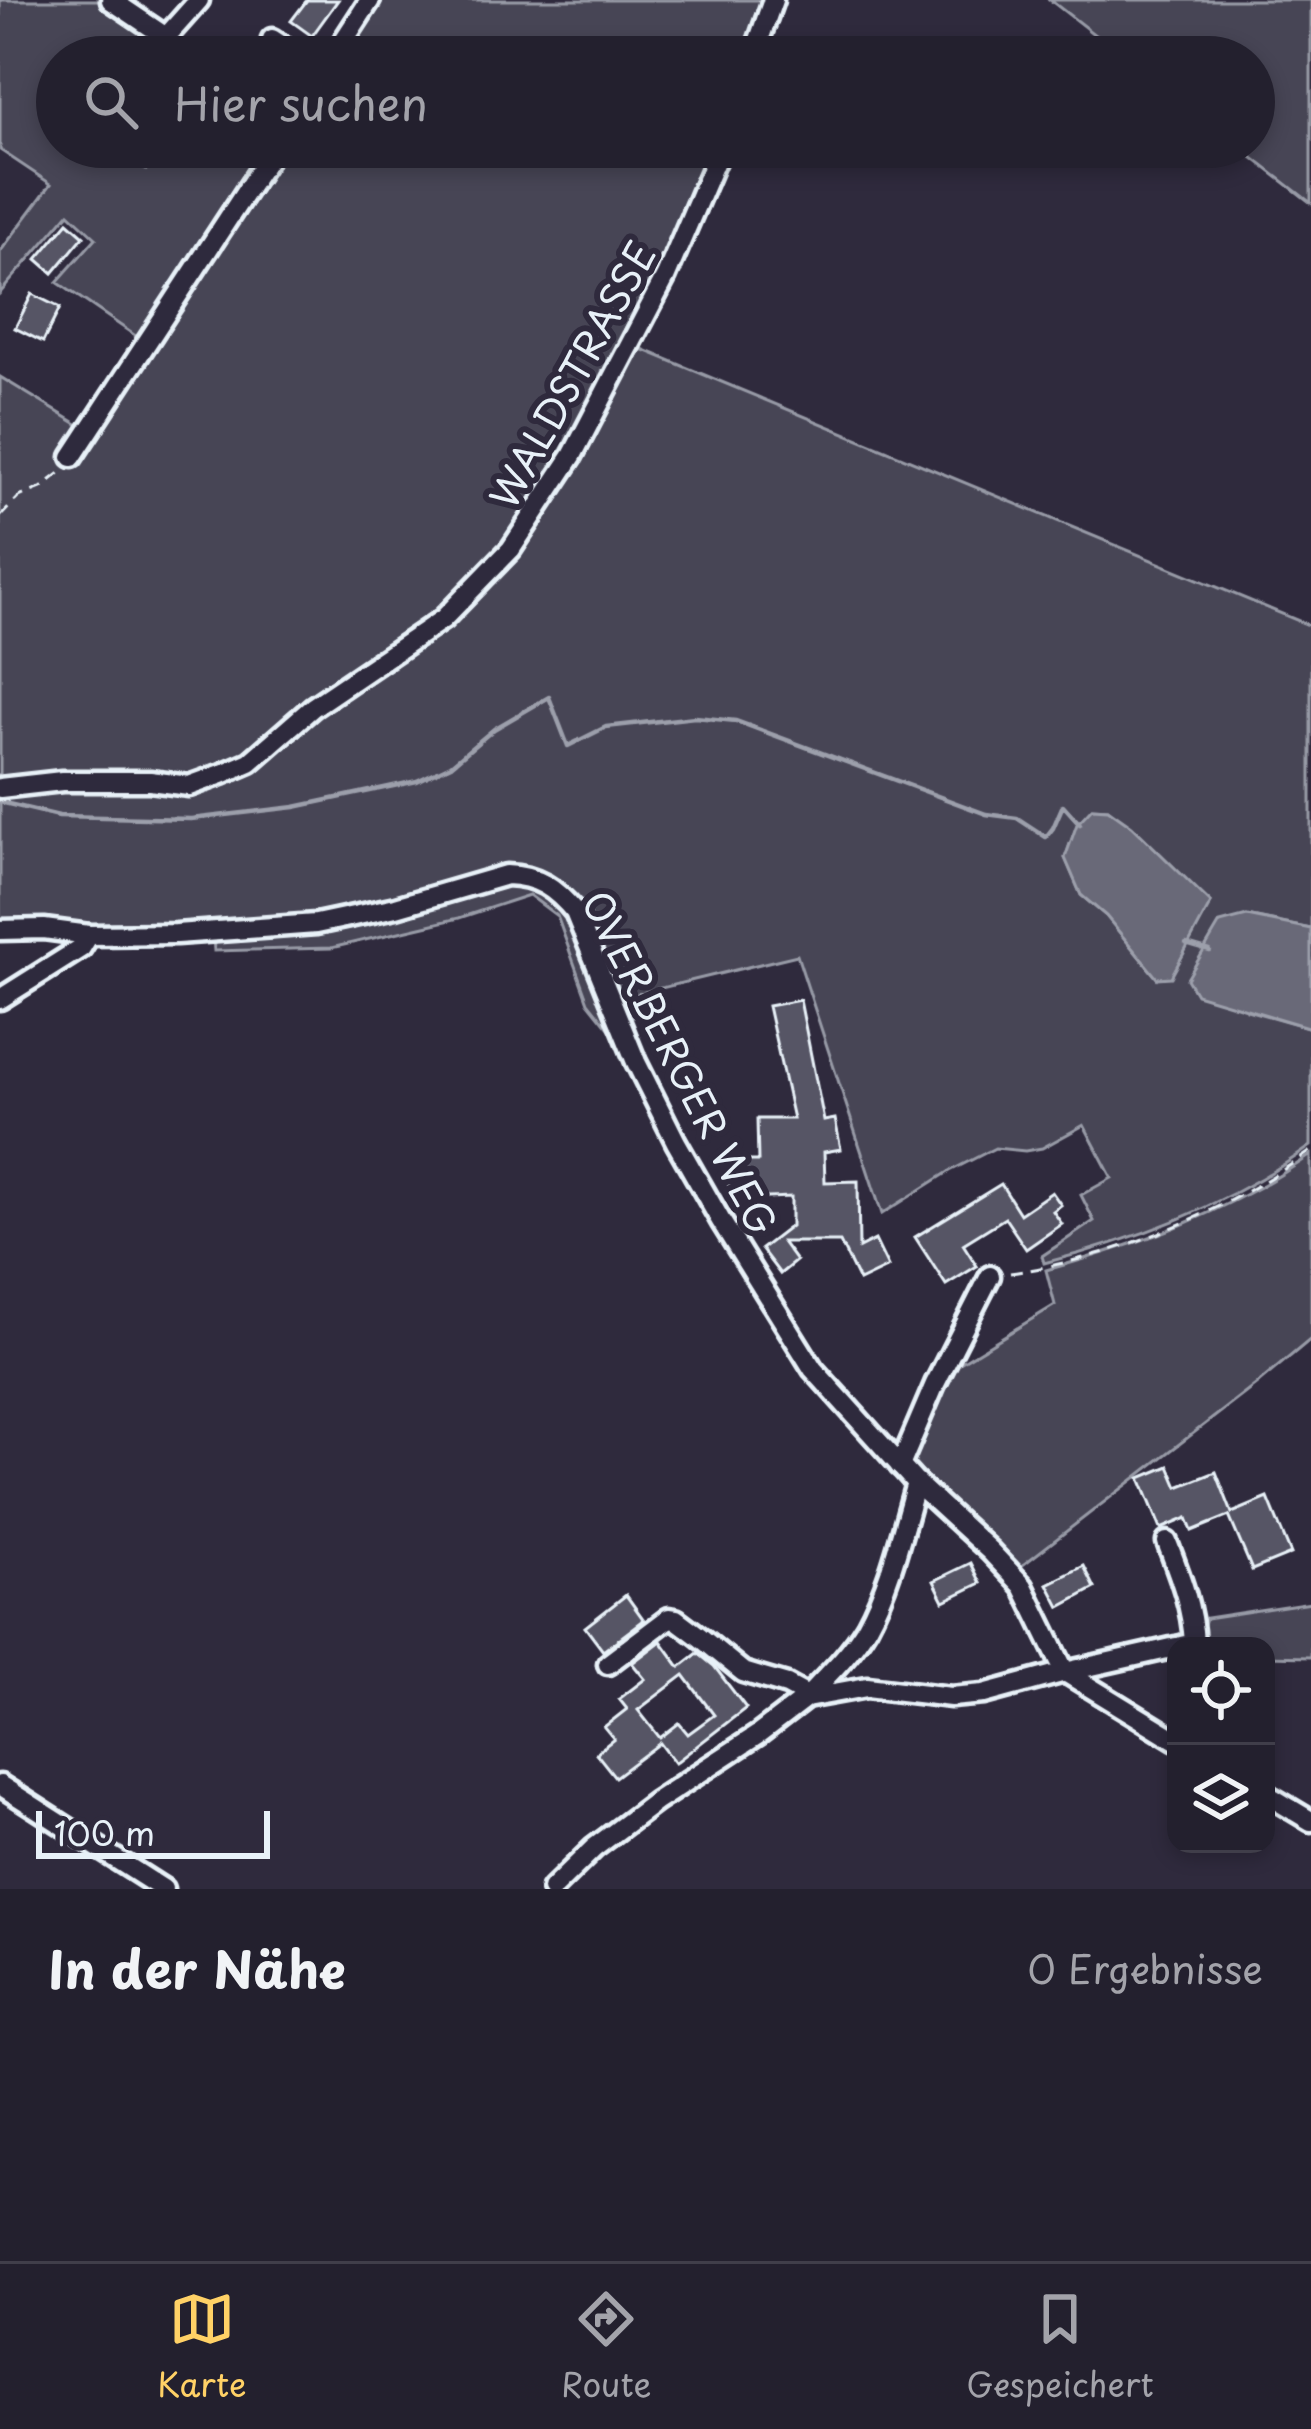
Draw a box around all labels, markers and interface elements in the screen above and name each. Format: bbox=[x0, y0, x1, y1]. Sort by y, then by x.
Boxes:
search box bbox=[36, 36, 1275, 168]
text: Hier suchen bbox=[174, 68, 428, 136]
icon: search bbox=[78, 69, 144, 135]
street label: WALDSTRASSE bbox=[473, 229, 669, 519]
street label: OVERBERGER WEG bbox=[569, 880, 793, 1244]
map controls bbox=[1167, 1637, 1275, 1853]
button: locate bbox=[1167, 1637, 1275, 1745]
button: layers bbox=[1167, 1745, 1275, 1853]
scale bar bbox=[36, 1805, 270, 1858]
text: 100 m bbox=[54, 1807, 155, 1857]
text: In der Nähe bbox=[48, 1929, 345, 2006]
text: 0 Ergebnisse bbox=[1027, 1938, 1263, 1997]
tab: Karte bbox=[157, 2286, 247, 2408]
tab: Route bbox=[561, 2286, 652, 2408]
tab: Gespeichert bbox=[966, 2286, 1154, 2408]

